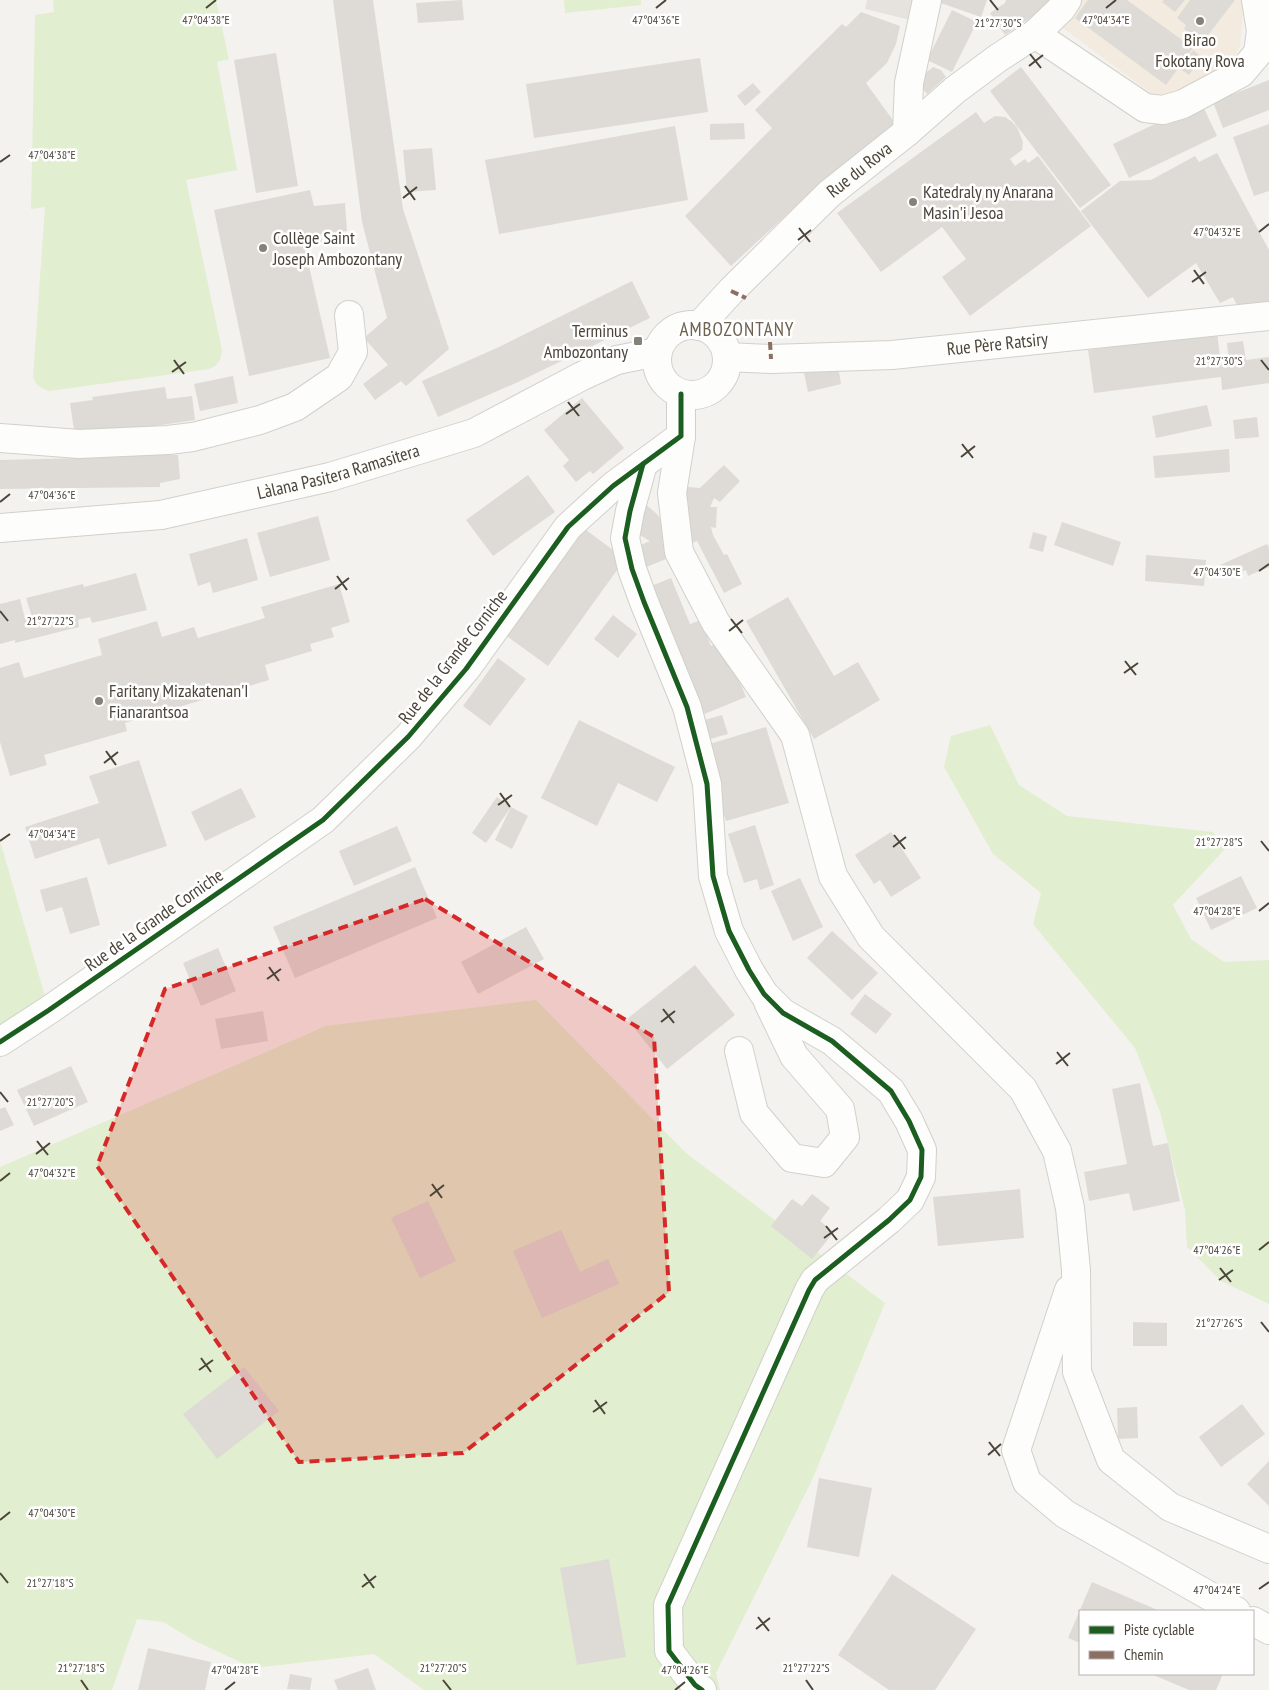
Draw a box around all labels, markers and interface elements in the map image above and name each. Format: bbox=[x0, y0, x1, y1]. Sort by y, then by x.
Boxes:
text: 47°04'38"E bbox=[182, 12, 230, 27]
text: 47°04'36"E bbox=[632, 12, 680, 27]
text: 47°04'34"E bbox=[1082, 12, 1130, 27]
text: 21°27'30"S bbox=[974, 15, 1022, 30]
marker: Birao Fokotany Rova bbox=[1194, 15, 1206, 27]
place label: Birao Fokotany Rova bbox=[1155, 28, 1245, 72]
street label: Rue du Rova bbox=[822, 137, 896, 202]
text: 47°04'38"E bbox=[28, 147, 76, 162]
place label: Katedraly ny Anarana Masin'i Jesoa bbox=[923, 180, 1053, 224]
marker: Katedraly ny Anarana Masin'i Jesoa bbox=[907, 196, 919, 208]
text: 47°04'32"E bbox=[1193, 224, 1241, 239]
place label: Collège Saint Joseph Ambozontany bbox=[272, 226, 402, 270]
marker: Collège Saint Joseph Ambozontany bbox=[257, 242, 269, 254]
district label: AMBOZONTANY bbox=[679, 317, 795, 341]
place label: Terminus Ambozontany bbox=[544, 319, 628, 363]
street label: Rue Père Ratsiry bbox=[946, 327, 1049, 360]
marker: Terminus Ambozontany bbox=[632, 335, 644, 347]
text: 21°27'30"S bbox=[1195, 353, 1243, 368]
street label: Làlana Pasitera Ramasitera bbox=[255, 438, 422, 504]
text: 47°04'36"E bbox=[28, 487, 76, 502]
text: 47°04'30"E bbox=[1193, 564, 1241, 579]
street label: Rue de la Grande Corniche bbox=[393, 585, 512, 728]
text: 21°27'22"S bbox=[26, 613, 74, 628]
place label: Faritany Mizakatenan'I Fianarantsoa bbox=[109, 679, 249, 723]
marker: Faritany Mizakatenan'I Fianarantsoa bbox=[93, 695, 105, 707]
text: 47°04'34"E bbox=[28, 826, 76, 841]
text: 21°27'28"S bbox=[1195, 834, 1243, 849]
street label: Rue de la Grande Corniche bbox=[80, 863, 227, 976]
text: 47°04'28"E bbox=[1193, 903, 1241, 918]
text: 21°27'20"S bbox=[26, 1094, 74, 1109]
text: 47°04'32"E bbox=[28, 1165, 76, 1180]
text: 47°04'26"E bbox=[1193, 1242, 1241, 1257]
text: 21°27'26"S bbox=[1195, 1315, 1243, 1330]
text: 47°04'30"E bbox=[28, 1505, 76, 1520]
text: 21°27'18"S bbox=[26, 1575, 74, 1590]
text: 47°04'24"E bbox=[1193, 1582, 1241, 1597]
legend bbox=[1079, 1610, 1254, 1675]
text: Piste cyclable bbox=[1124, 1620, 1194, 1639]
text: Chemin bbox=[1124, 1645, 1163, 1664]
text: 21°27'18"S bbox=[57, 1660, 105, 1675]
text: 21°27'20"S bbox=[419, 1660, 467, 1675]
text: 21°27'22"S bbox=[782, 1660, 830, 1675]
text: 47°04'28"E bbox=[211, 1662, 259, 1677]
text: 47°04'26"E bbox=[661, 1662, 709, 1677]

